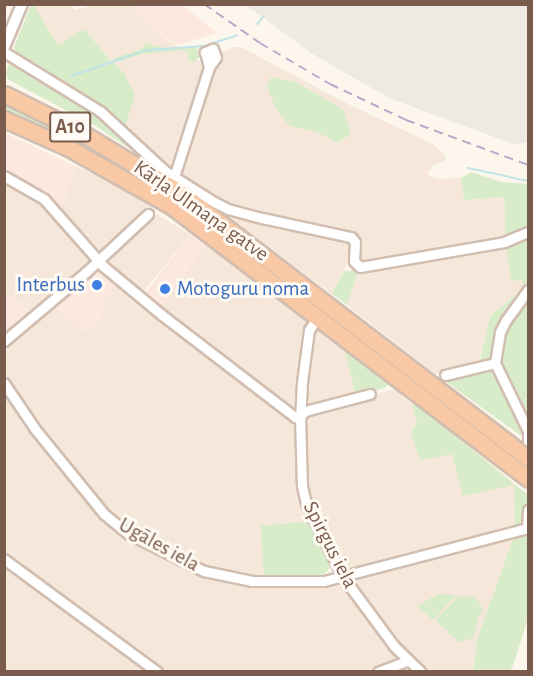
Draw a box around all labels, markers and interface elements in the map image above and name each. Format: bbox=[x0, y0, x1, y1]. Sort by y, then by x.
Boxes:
road number: A10 bbox=[49, 110, 91, 144]
street label: Kārļa Ulmaņa gatve bbox=[129, 155, 273, 267]
place label: Interbus bbox=[17, 272, 85, 298]
place label: Motoguru noma bbox=[177, 276, 309, 302]
marker: Interbus bbox=[90, 278, 104, 292]
marker: Motoguru noma bbox=[158, 282, 172, 296]
street label: Spirgus iela bbox=[297, 497, 363, 593]
street label: Ugāles iela bbox=[114, 513, 204, 577]

